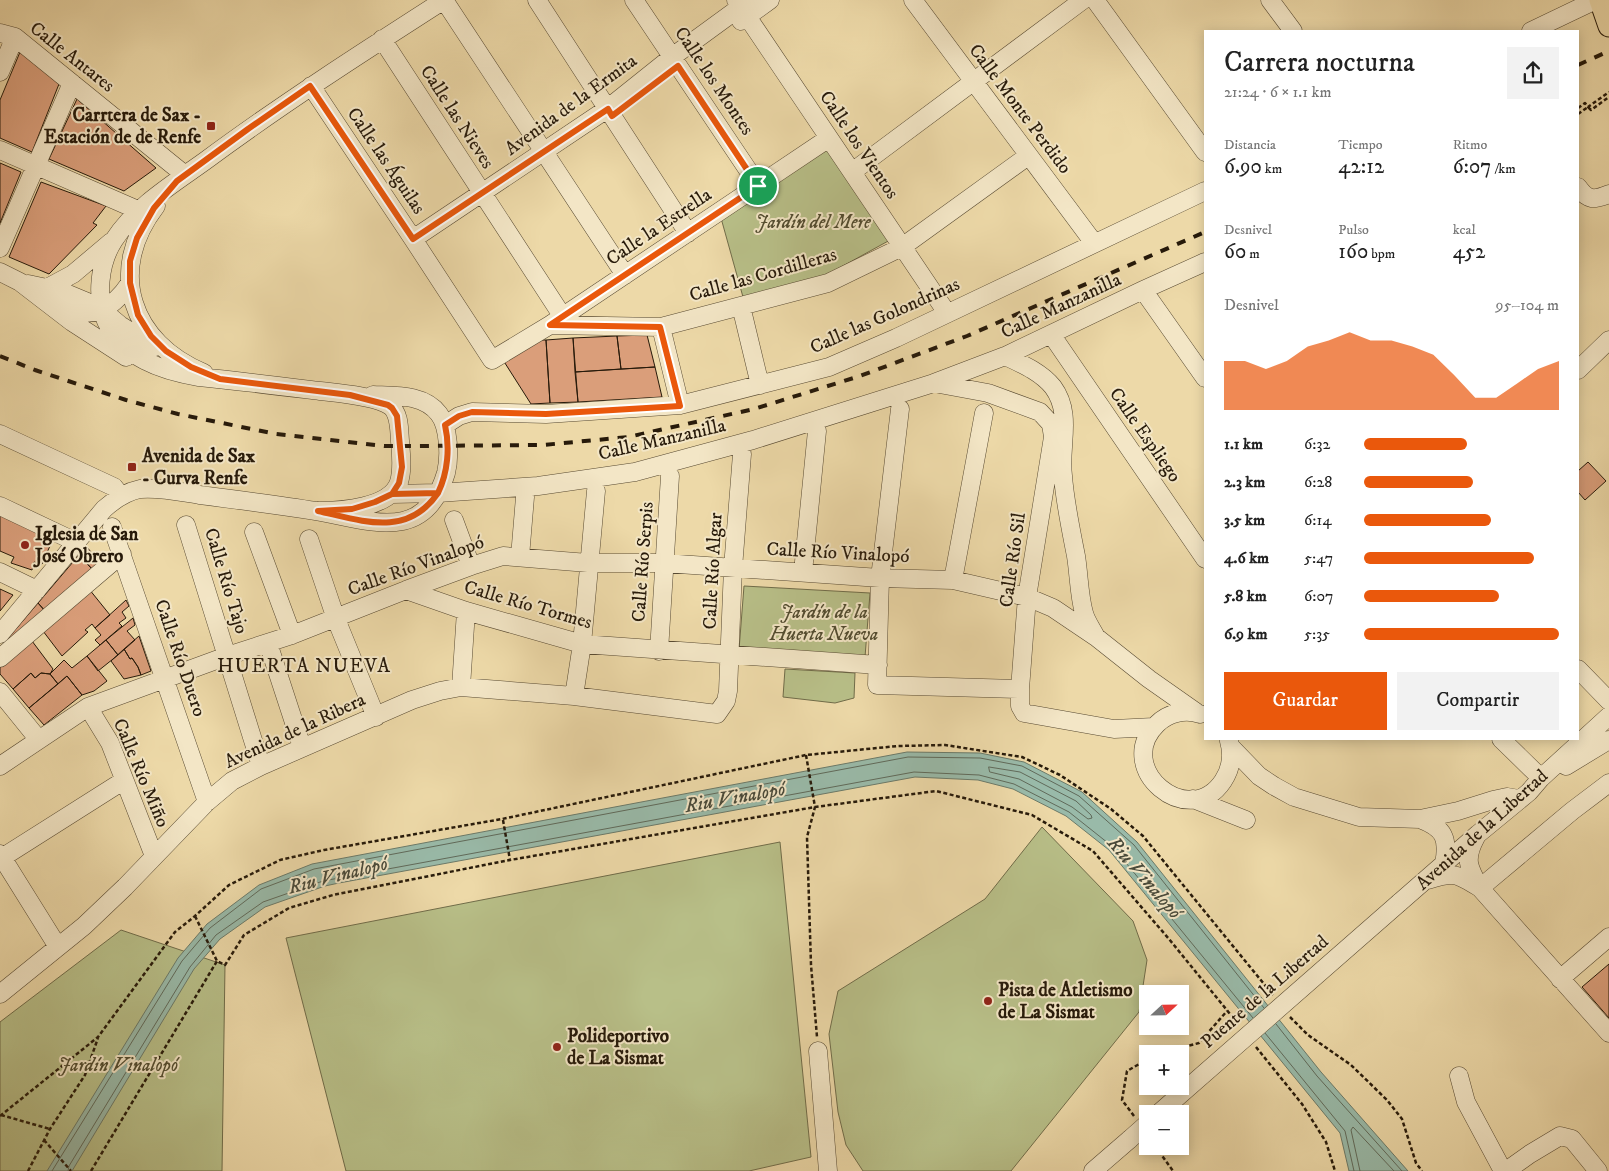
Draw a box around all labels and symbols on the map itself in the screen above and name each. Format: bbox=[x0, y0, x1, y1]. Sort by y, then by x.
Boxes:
street label: Calle Antares bbox=[25, 17, 119, 97]
street label: Calle los Montes bbox=[669, 22, 759, 140]
street label: Calle Monte Perdido bbox=[964, 39, 1076, 179]
street label: Avenida de la Ermita bbox=[501, 49, 641, 161]
street label: Calle las Nieves bbox=[415, 61, 499, 173]
street label: Calle los Vientos bbox=[814, 87, 904, 203]
street label: Calle las Águilas bbox=[342, 102, 432, 219]
place label: Carrtera de Sax - Estación de de Renfe bbox=[44, 104, 201, 149]
marker: Carrtera de Sax - Estación de de Renfe bbox=[205, 120, 217, 132]
pin bbox=[737, 165, 779, 207]
street label: Calle la Estrella bbox=[602, 183, 716, 271]
park label: Jardín del Mere bbox=[755, 211, 871, 234]
street label: Calle las Cordilleras bbox=[687, 243, 839, 307]
street label: Calle Manzanilla bbox=[997, 268, 1125, 344]
street label: Calle las Golondrinas bbox=[807, 273, 963, 359]
street label: Calle Espliego bbox=[1104, 383, 1186, 487]
street label: Calle Manzanilla bbox=[596, 414, 728, 466]
place label: Avenida de Sax - Curva Renfe bbox=[141, 445, 256, 490]
marker: Avenida de Sax - Curva Renfe bbox=[126, 461, 138, 473]
street label: Calle Río Serpis bbox=[627, 501, 659, 623]
street label: Calle Río Sil bbox=[995, 511, 1031, 609]
street label: Calle Río Algar bbox=[698, 512, 728, 630]
place label: Iglesia de San José Obrero bbox=[33, 523, 139, 568]
street label: Calle Río Tajo bbox=[199, 525, 253, 637]
street label: Calle Río Vinalopó bbox=[345, 531, 487, 601]
street label: Calle Río Vinalopó bbox=[766, 538, 910, 568]
marker: Iglesia de San José Obrero bbox=[19, 539, 31, 551]
street label: Calle Río Tormes bbox=[461, 576, 595, 634]
street label: Calle Río Duero bbox=[149, 596, 211, 720]
park label: Jardín de la Huerta Nueva bbox=[769, 601, 878, 646]
district label: HUERTA NUEVA bbox=[217, 654, 391, 679]
street label: Avenida de la Ribera bbox=[221, 688, 369, 774]
street label: Calle Río Miño bbox=[108, 715, 174, 831]
street label: Avenida de la Libertad bbox=[1411, 764, 1553, 895]
water label: Riu Vinalopó bbox=[682, 776, 790, 819]
water label: Riu Vinalopó bbox=[1101, 831, 1188, 926]
water label: Riu Vinalopó bbox=[285, 851, 393, 901]
street label: Puente de la Libertad bbox=[1197, 930, 1334, 1054]
place label: Pista de Atletismo de La Sismat bbox=[998, 979, 1132, 1024]
north arrow bbox=[1139, 985, 1189, 1035]
marker: Pista de Atletismo de La Sismat bbox=[982, 995, 994, 1007]
place label: Polideportivo de La Sismat bbox=[567, 1025, 669, 1070]
marker: Polideportivo de La Sismat bbox=[551, 1041, 563, 1053]
park label: Jardín Vinalopó bbox=[58, 1054, 180, 1078]

